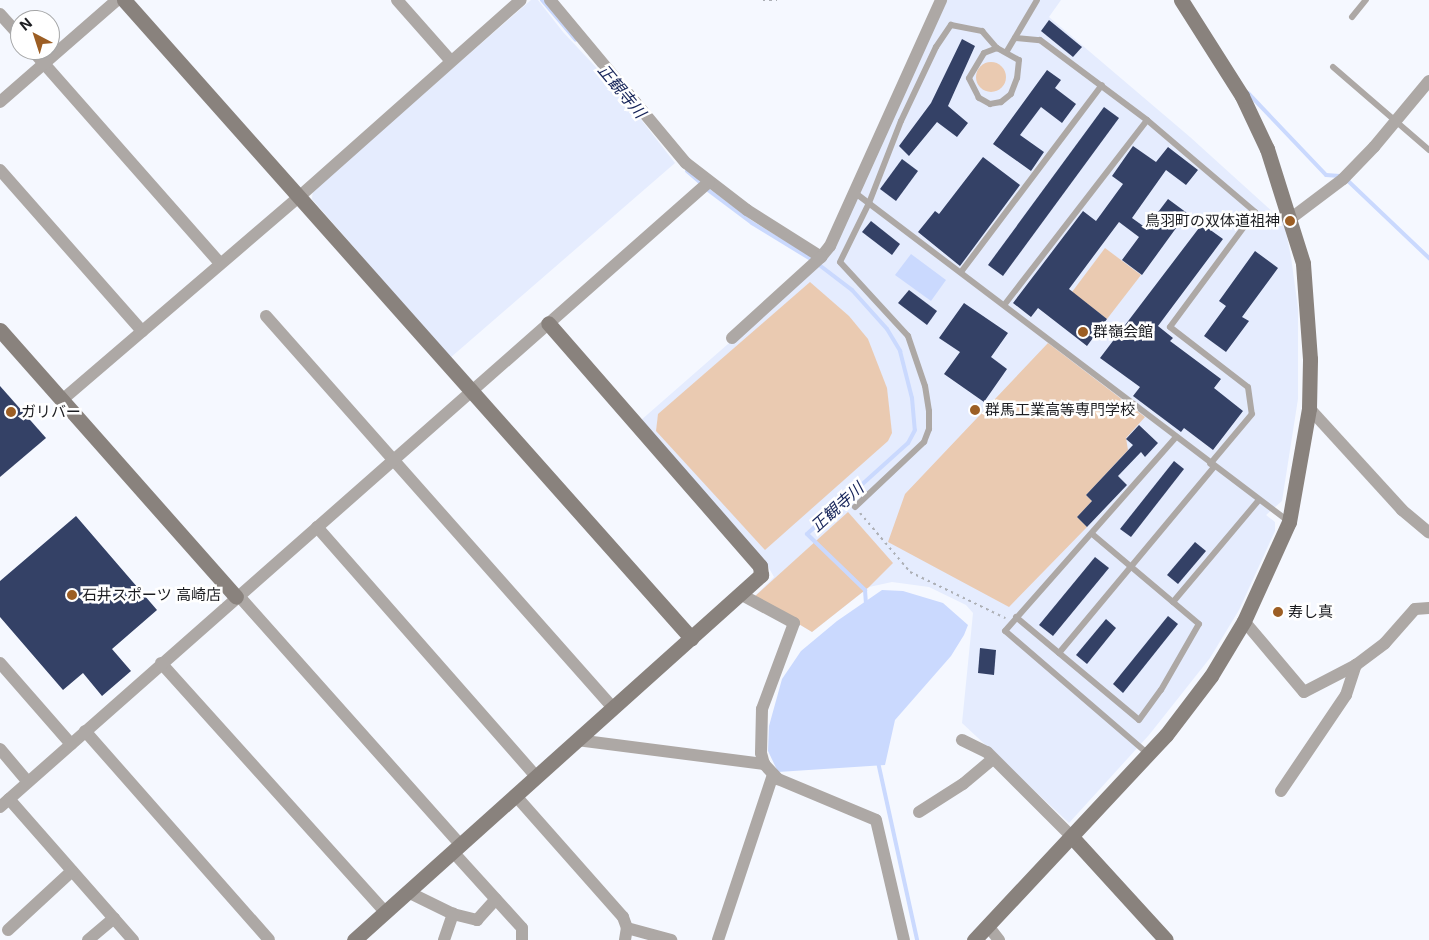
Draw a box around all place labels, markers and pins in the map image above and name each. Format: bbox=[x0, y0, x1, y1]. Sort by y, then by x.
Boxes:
place label: 鳥羽町の双体道祖神 bbox=[1145, 212, 1280, 230]
marker: 鳥羽町の双体道祖神 bbox=[1284, 215, 1296, 227]
place label: 群嶺会館 bbox=[1093, 323, 1153, 341]
marker: 群嶺会館 bbox=[1077, 326, 1089, 338]
place label: 群馬工業高等専門学校 bbox=[985, 401, 1135, 419]
place label: ガリバー bbox=[21, 403, 81, 421]
marker: 群馬工業高等専門学校 bbox=[969, 404, 981, 416]
marker: ガリバー bbox=[5, 406, 17, 418]
place label: 石井スポーツ 高崎店 bbox=[82, 586, 221, 604]
marker: 石井スポーツ 高崎店 bbox=[66, 589, 78, 601]
place label: 寿し真 bbox=[1288, 603, 1333, 621]
marker: 寿し真 bbox=[1272, 606, 1284, 618]

